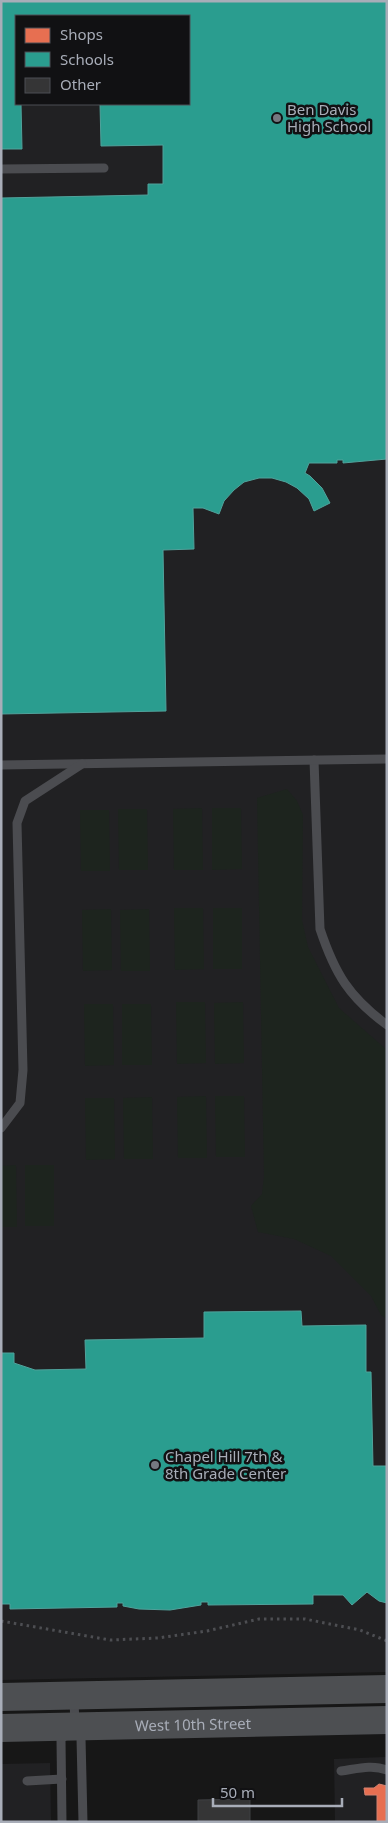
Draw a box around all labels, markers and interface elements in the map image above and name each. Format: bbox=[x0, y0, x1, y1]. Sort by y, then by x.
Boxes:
legend bbox=[15, 15, 190, 105]
text: Shops bbox=[60, 24, 103, 44]
text: Schools bbox=[60, 49, 114, 69]
text: Other bbox=[60, 74, 101, 94]
place label: Ben Davis High School bbox=[287, 99, 371, 136]
marker: Ben Davis High School bbox=[271, 112, 283, 124]
place label: Chapel Hill 7th & 8th Grade Center bbox=[165, 1446, 286, 1483]
marker: Chapel Hill 7th & 8th Grade Center bbox=[149, 1459, 161, 1471]
street label: West 10th Street bbox=[135, 1713, 252, 1735]
scale bar bbox=[213, 1776, 342, 1808]
text: 50 m bbox=[220, 1782, 255, 1802]

